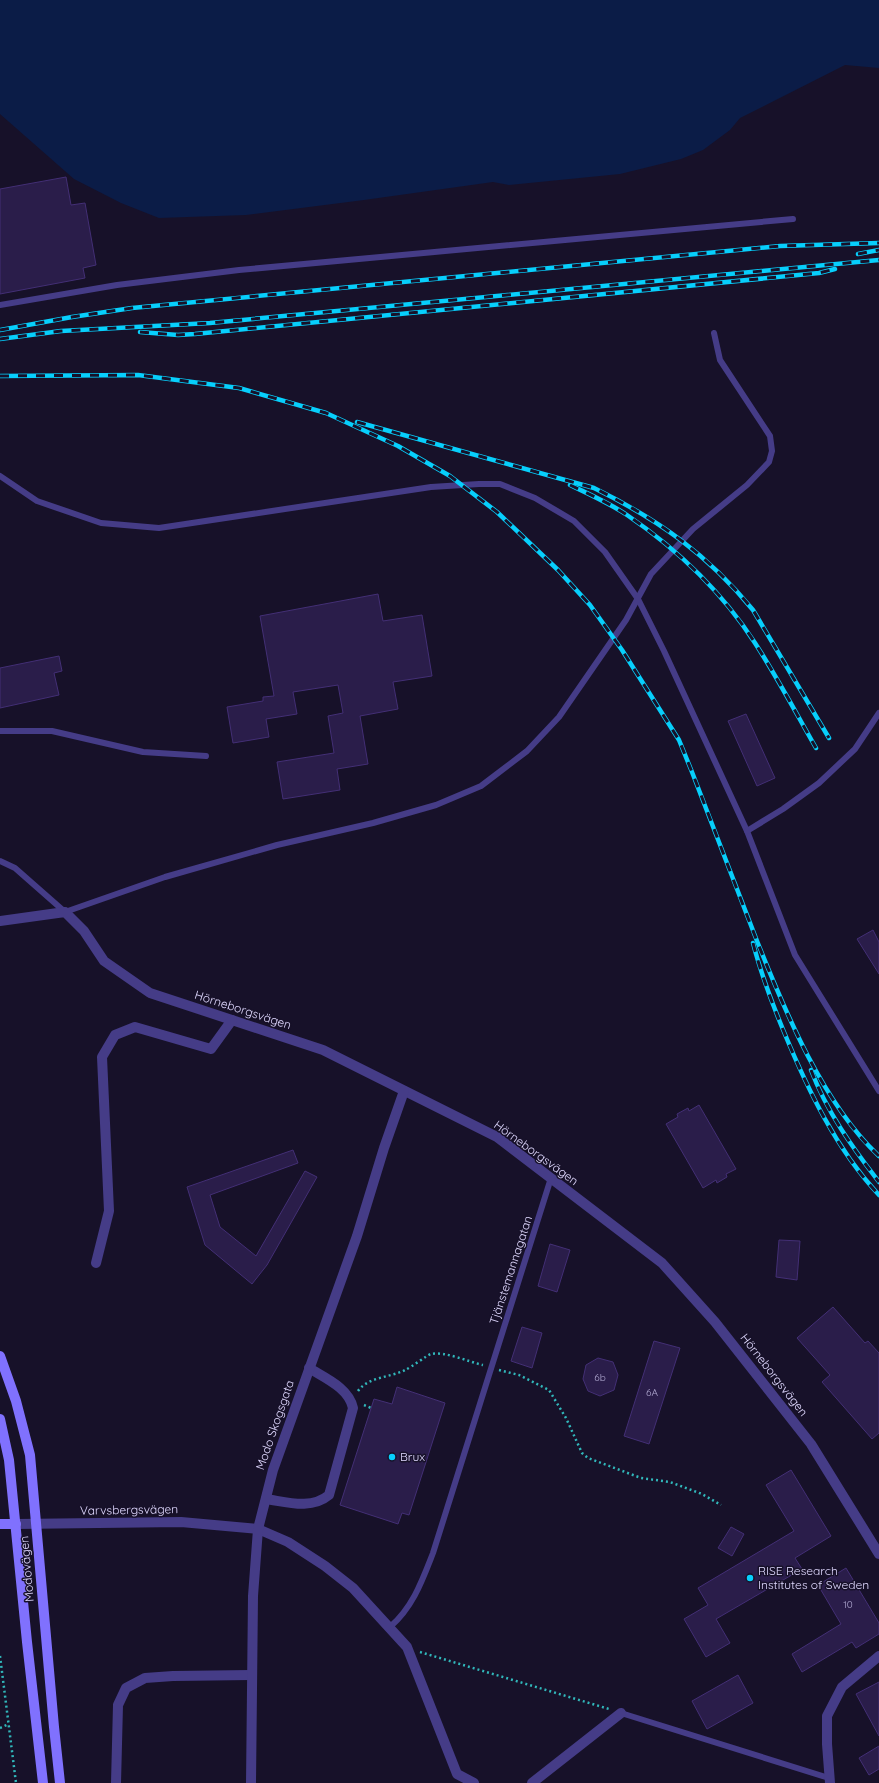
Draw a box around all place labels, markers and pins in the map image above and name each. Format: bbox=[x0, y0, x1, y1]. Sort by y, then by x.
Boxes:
place label: Brux bbox=[400, 1449, 425, 1464]
marker: Brux bbox=[387, 1452, 397, 1462]
place label: RISE Research Institutes of Sweden bbox=[758, 1563, 869, 1592]
marker: RISE Research Institutes of Sweden bbox=[745, 1573, 755, 1583]

